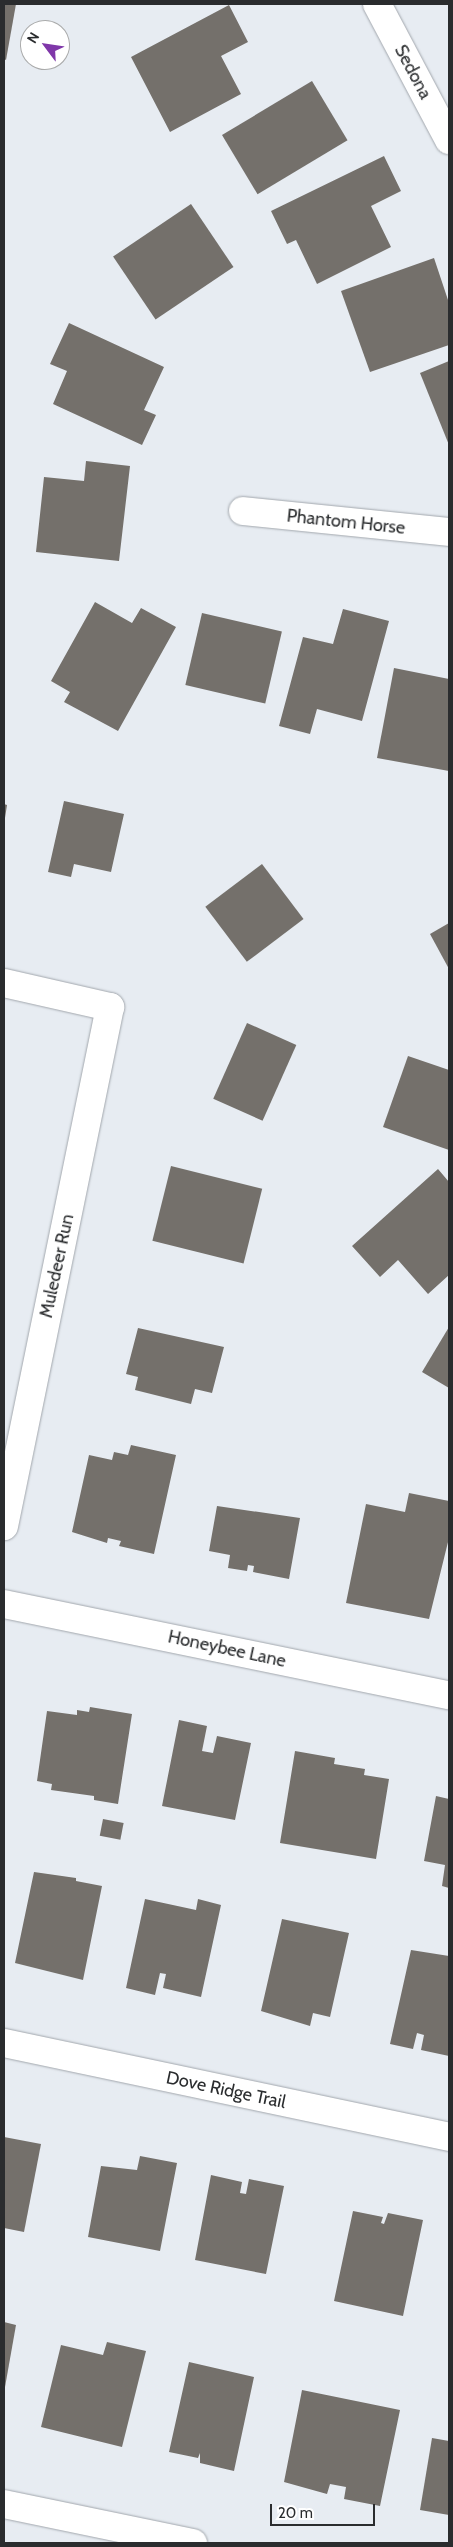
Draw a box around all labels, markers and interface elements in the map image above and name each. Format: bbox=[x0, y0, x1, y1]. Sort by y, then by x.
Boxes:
north arrow bbox=[20, 20, 70, 70]
text: N bbox=[23, 29, 43, 47]
street label: Sedona bbox=[390, 41, 436, 103]
street label: Phantom Horse bbox=[286, 505, 406, 539]
street label: Muledeer Run bbox=[35, 1212, 79, 1320]
street label: Honeybee Lane bbox=[166, 1626, 288, 1672]
street label: Dove Ridge Trail bbox=[164, 2067, 288, 2113]
scale bar bbox=[273, 2494, 378, 2526]
text: 20 m bbox=[278, 2504, 313, 2522]

